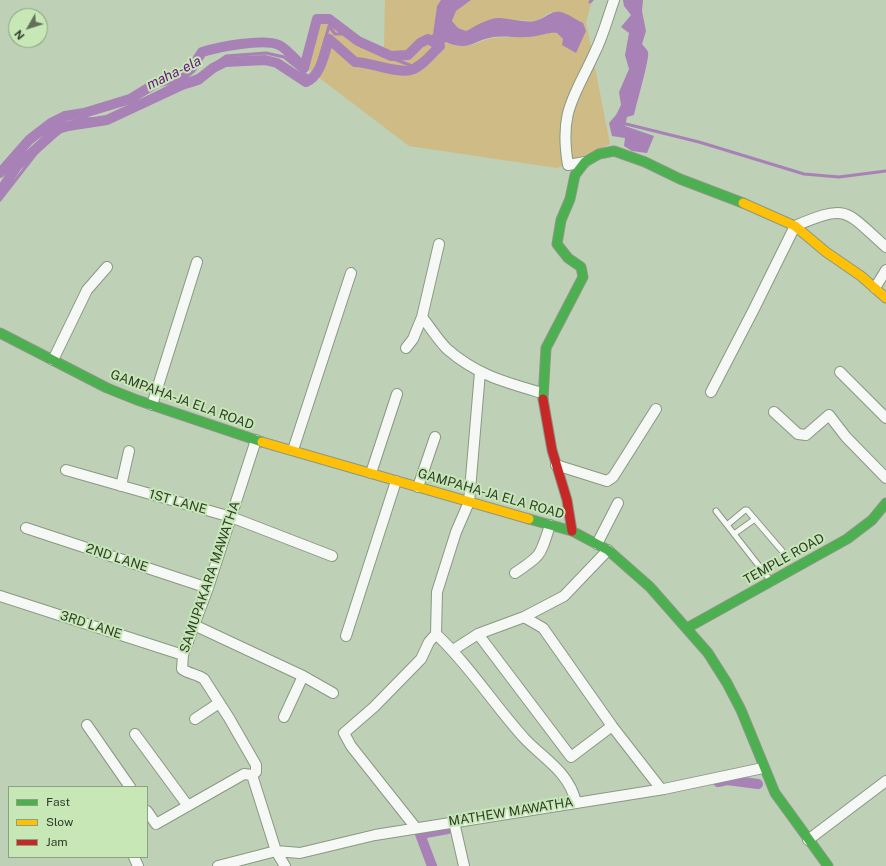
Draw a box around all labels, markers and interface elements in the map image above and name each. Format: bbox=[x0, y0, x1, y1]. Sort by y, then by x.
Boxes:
north arrow bbox=[8, 8, 48, 48]
text: N bbox=[12, 28, 27, 42]
water label: maha-ela bbox=[144, 53, 204, 93]
street label: GAMPAHA-JA ELA ROAD bbox=[108, 367, 256, 433]
street label: GAMPAHA-JA ELA ROAD bbox=[416, 466, 566, 522]
street label: 1ST LANE bbox=[147, 486, 209, 518]
street label: SAMUPAKARA MAWATHA bbox=[177, 499, 243, 655]
street label: TEMPLE ROAD bbox=[741, 530, 827, 588]
street label: 2ND LANE bbox=[84, 541, 150, 575]
street label: 3RD LANE bbox=[58, 608, 124, 642]
legend bbox=[8, 786, 148, 858]
street label: MATHEW MAWATHA bbox=[448, 794, 574, 830]
text: Fast bbox=[46, 795, 70, 809]
text: Slow bbox=[46, 815, 73, 829]
text: Jam bbox=[46, 835, 68, 849]

